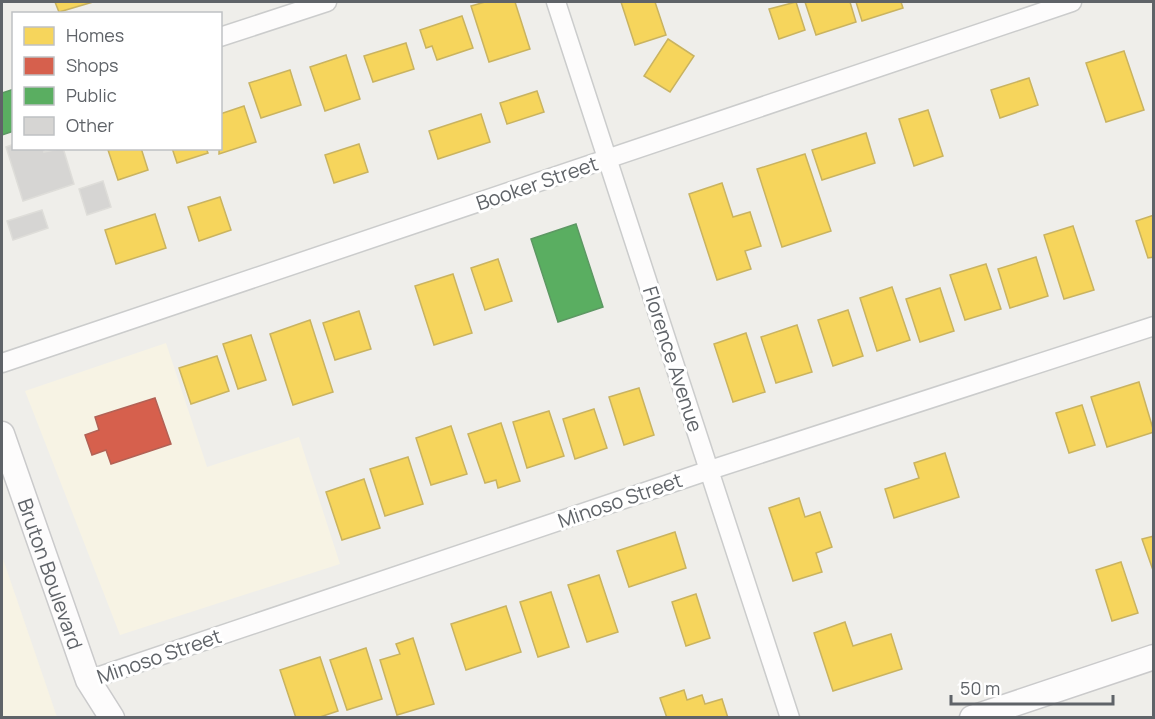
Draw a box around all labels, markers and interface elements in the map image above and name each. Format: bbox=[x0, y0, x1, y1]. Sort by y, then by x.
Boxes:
legend bbox=[12, 12, 222, 150]
text: Homes bbox=[66, 23, 124, 47]
text: Shops bbox=[66, 53, 118, 77]
text: Public bbox=[66, 83, 117, 107]
text: Other bbox=[66, 113, 114, 137]
street label: Booker Street bbox=[472, 150, 602, 216]
street label: Florence Avenue bbox=[637, 283, 709, 435]
street label: Minoso Street bbox=[554, 466, 686, 534]
street label: Bruton Boulevard bbox=[12, 495, 90, 653]
street label: Minoso Street bbox=[93, 622, 225, 690]
scale bar bbox=[951, 668, 1113, 706]
text: 50 m bbox=[960, 676, 1000, 700]

